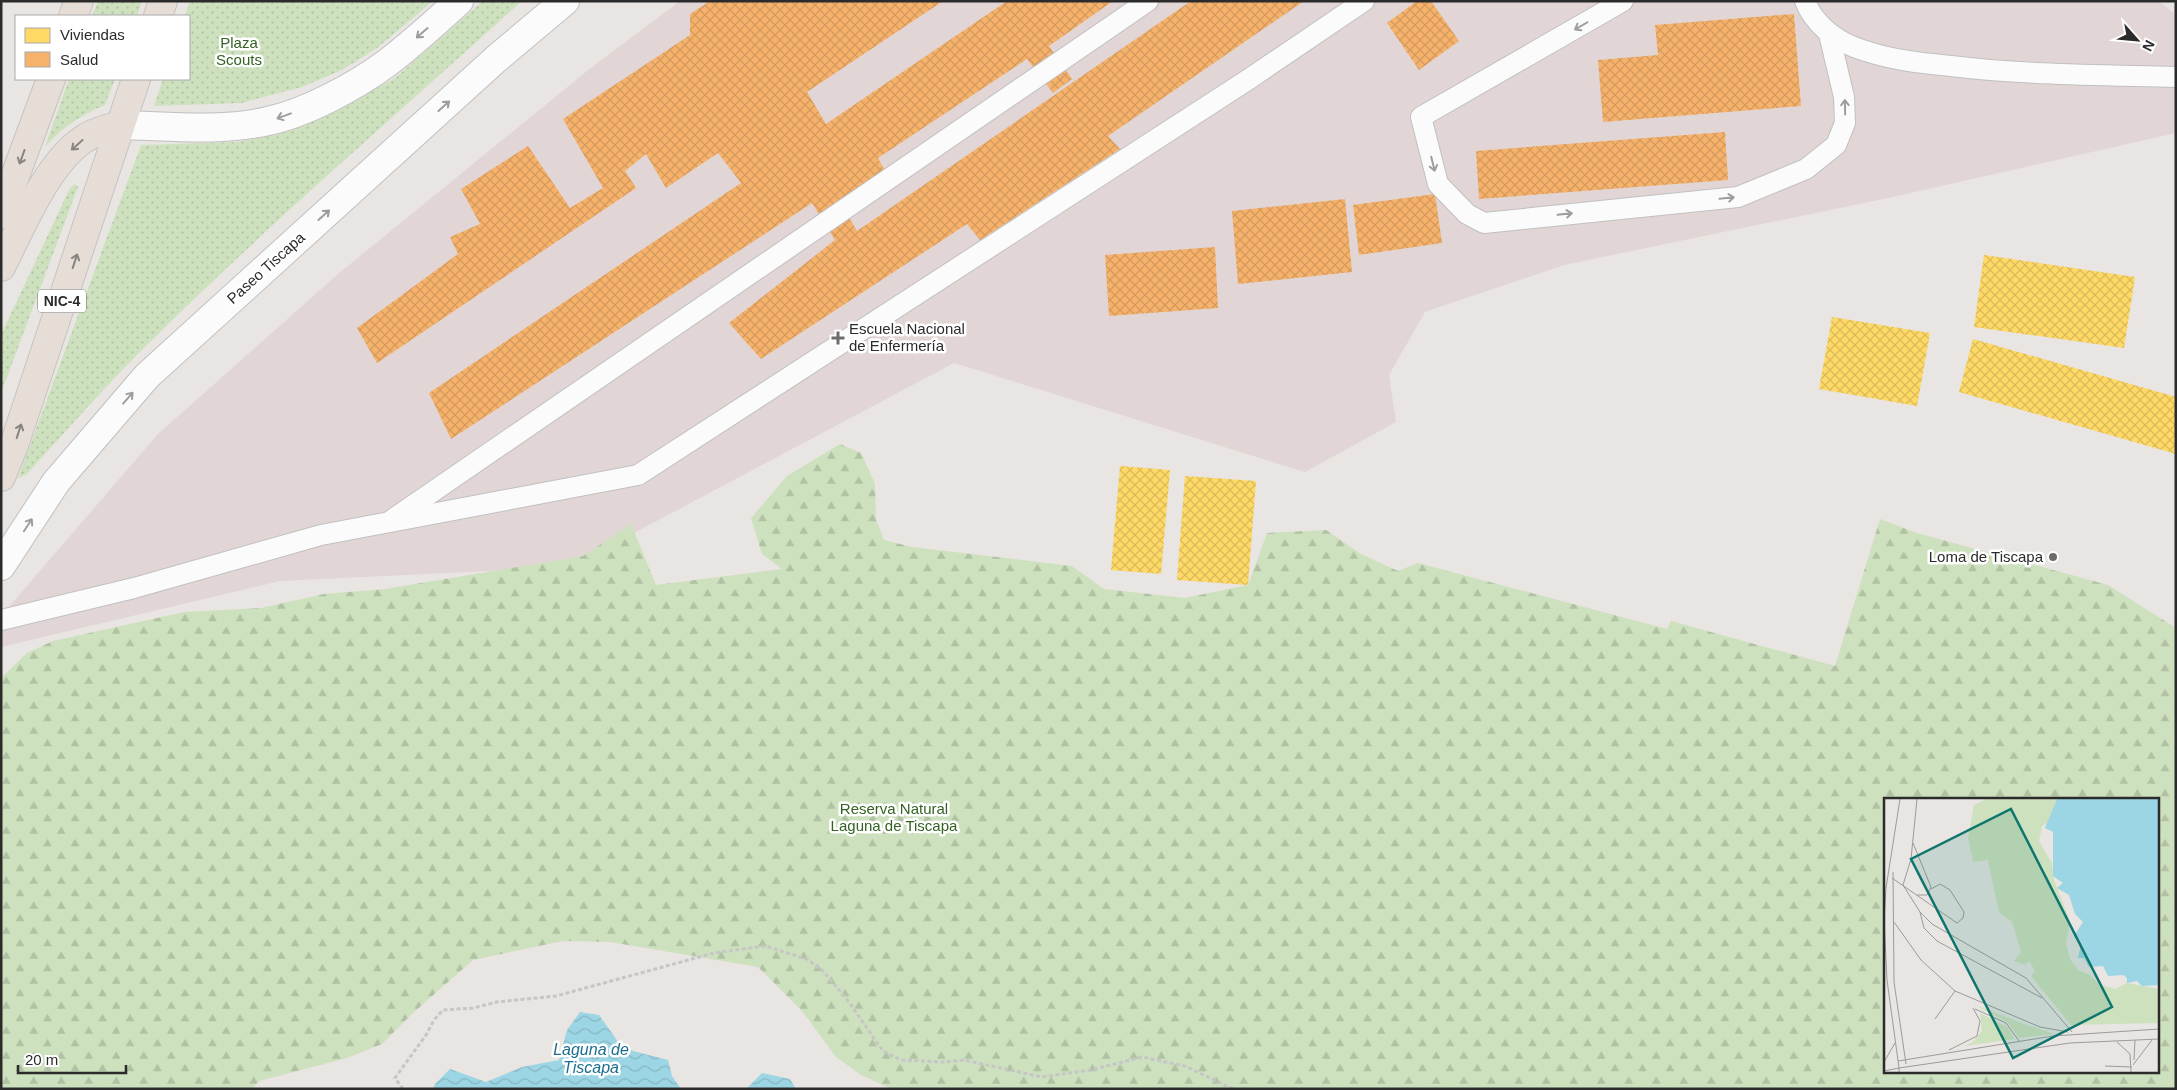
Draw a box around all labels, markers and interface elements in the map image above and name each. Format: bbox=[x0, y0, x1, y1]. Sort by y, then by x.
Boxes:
legend bbox=[15, 15, 190, 80]
north arrow bbox=[2112, 15, 2162, 65]
one-way arrow bbox=[1574, 21, 1588, 31]
text: Viviendas bbox=[60, 26, 125, 43]
one-way arrow bbox=[416, 27, 429, 39]
park label: Plaza Scouts bbox=[216, 34, 262, 68]
text: N bbox=[2139, 38, 2158, 54]
text: Salud bbox=[60, 51, 98, 68]
one-way arrow bbox=[1840, 99, 1849, 115]
one-way arrow bbox=[437, 100, 450, 112]
one-way arrow bbox=[277, 112, 292, 121]
one-way arrow bbox=[70, 139, 83, 151]
one-way arrow bbox=[17, 149, 26, 165]
one-way arrow bbox=[1429, 156, 1438, 172]
one-way arrow bbox=[1719, 193, 1735, 203]
one-way arrow bbox=[317, 209, 330, 221]
one-way arrow bbox=[1557, 209, 1573, 219]
street label: Paseo Tiscapa bbox=[223, 228, 308, 307]
one-way arrow bbox=[71, 253, 81, 269]
road number: NIC-4 bbox=[38, 290, 86, 312]
place label: Escuela Nacional de Enfermería bbox=[849, 320, 965, 354]
marker: Escuela Nacional de Enfermería bbox=[831, 331, 845, 345]
one-way arrow bbox=[122, 391, 134, 404]
one-way arrow bbox=[14, 424, 24, 440]
one-way arrow bbox=[23, 518, 33, 532]
place label: Loma de Tiscapa bbox=[1929, 548, 2044, 565]
marker: Loma de Tiscapa bbox=[2047, 551, 2059, 563]
inset map bbox=[1884, 798, 2160, 1072]
park label: Reserva Natural Laguna de Tiscapa bbox=[831, 800, 958, 834]
water label: Laguna de Tiscapa bbox=[553, 1041, 629, 1076]
scale bar bbox=[18, 1042, 125, 1074]
text: 20 m bbox=[25, 1051, 58, 1068]

